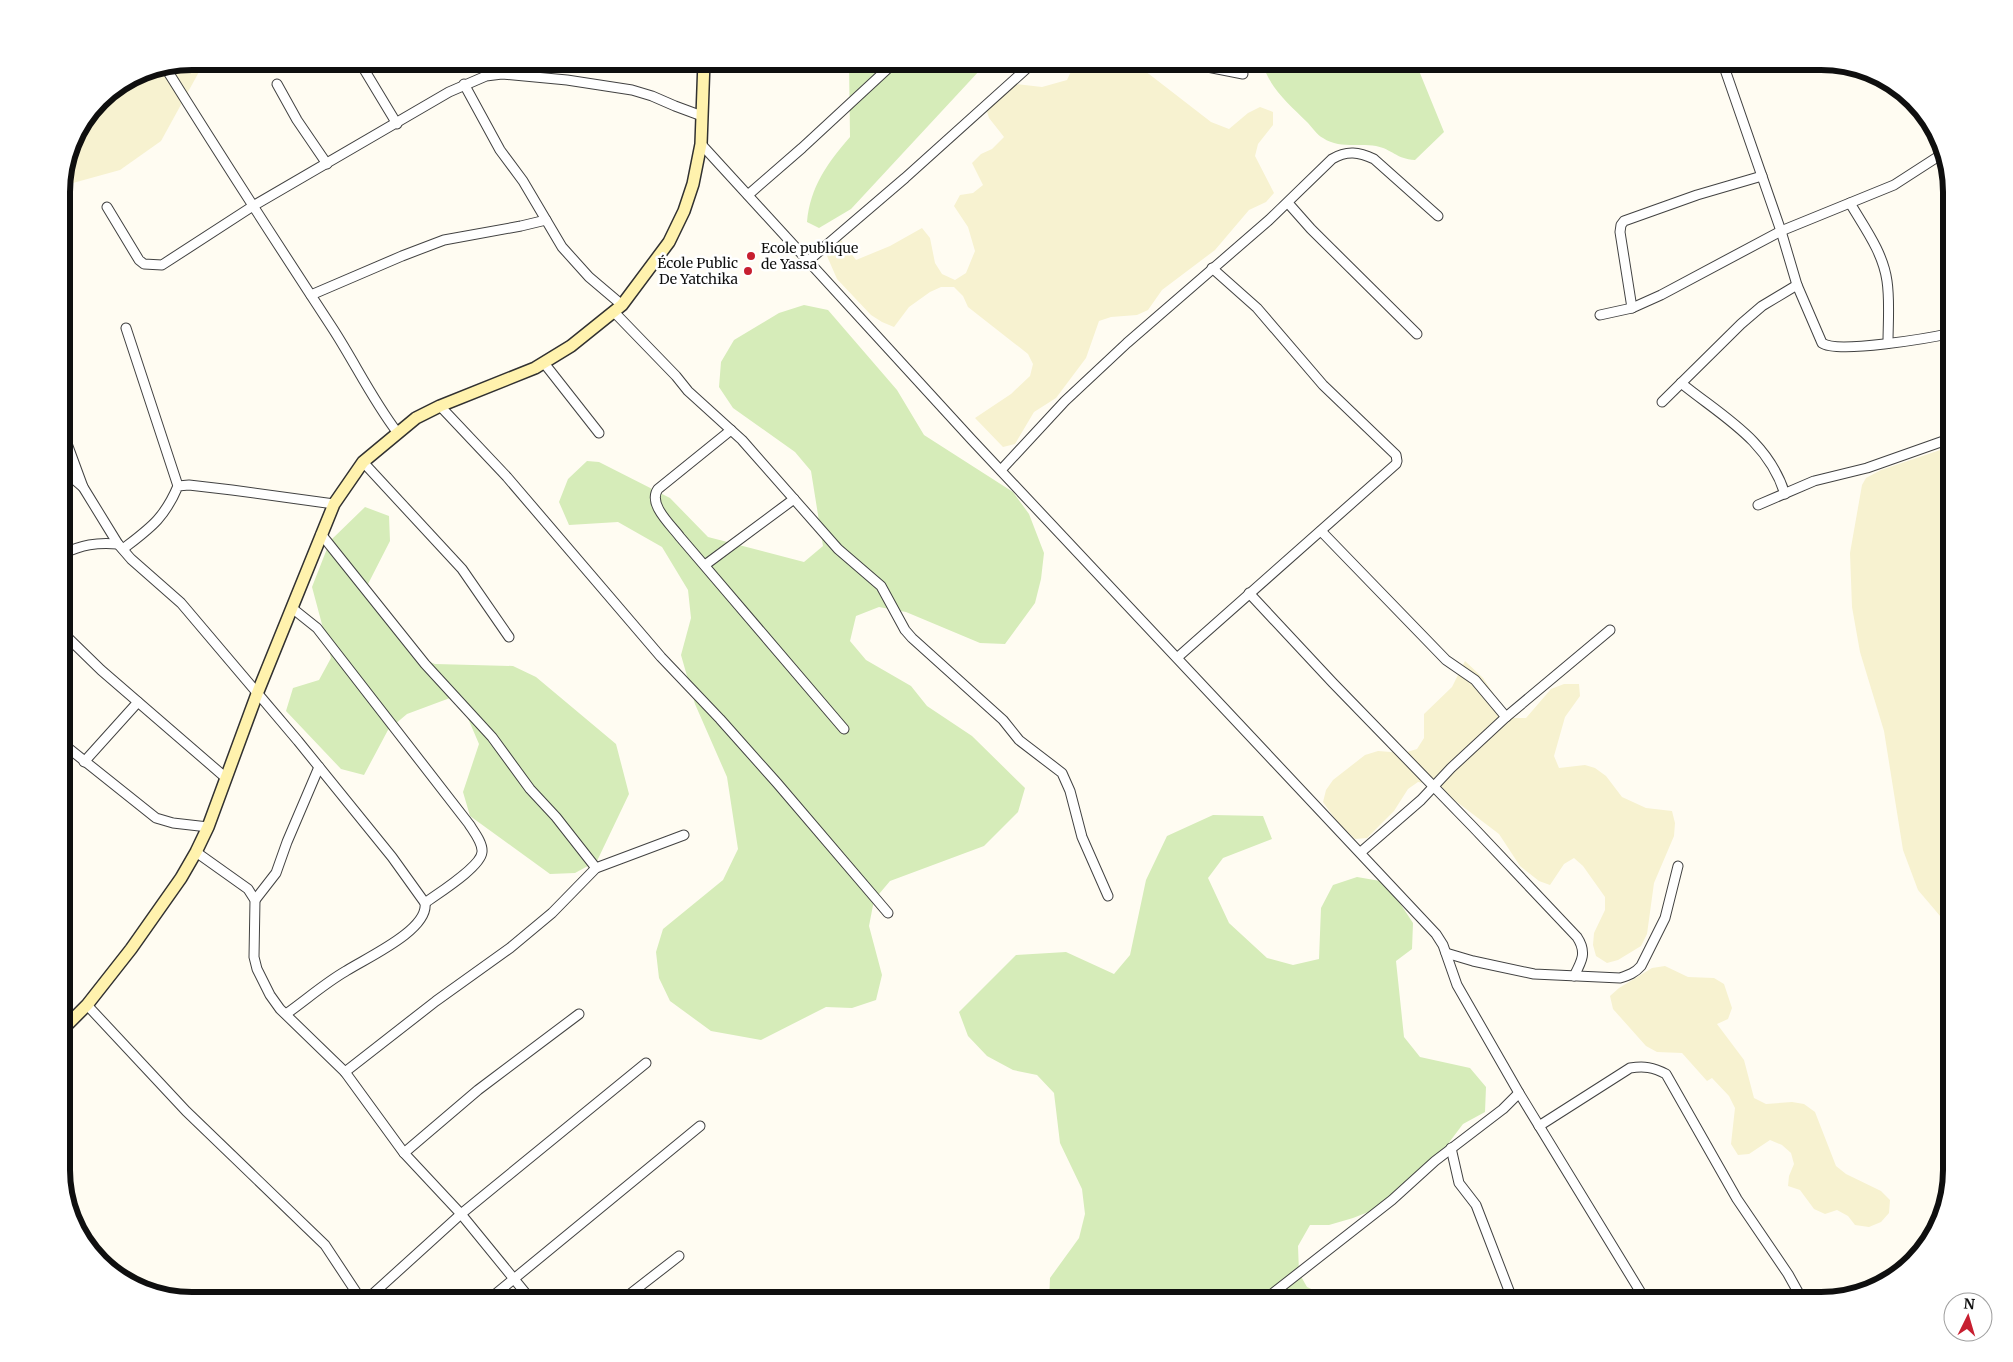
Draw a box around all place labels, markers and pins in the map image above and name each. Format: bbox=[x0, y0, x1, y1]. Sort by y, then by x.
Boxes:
place label: Ecole publique de Yassa bbox=[761, 239, 858, 273]
marker: Ecole publique de Yassa bbox=[745, 250, 757, 262]
place label: École Public De Yatchika bbox=[657, 254, 738, 288]
marker: École Public De Yatchika bbox=[742, 265, 754, 277]

